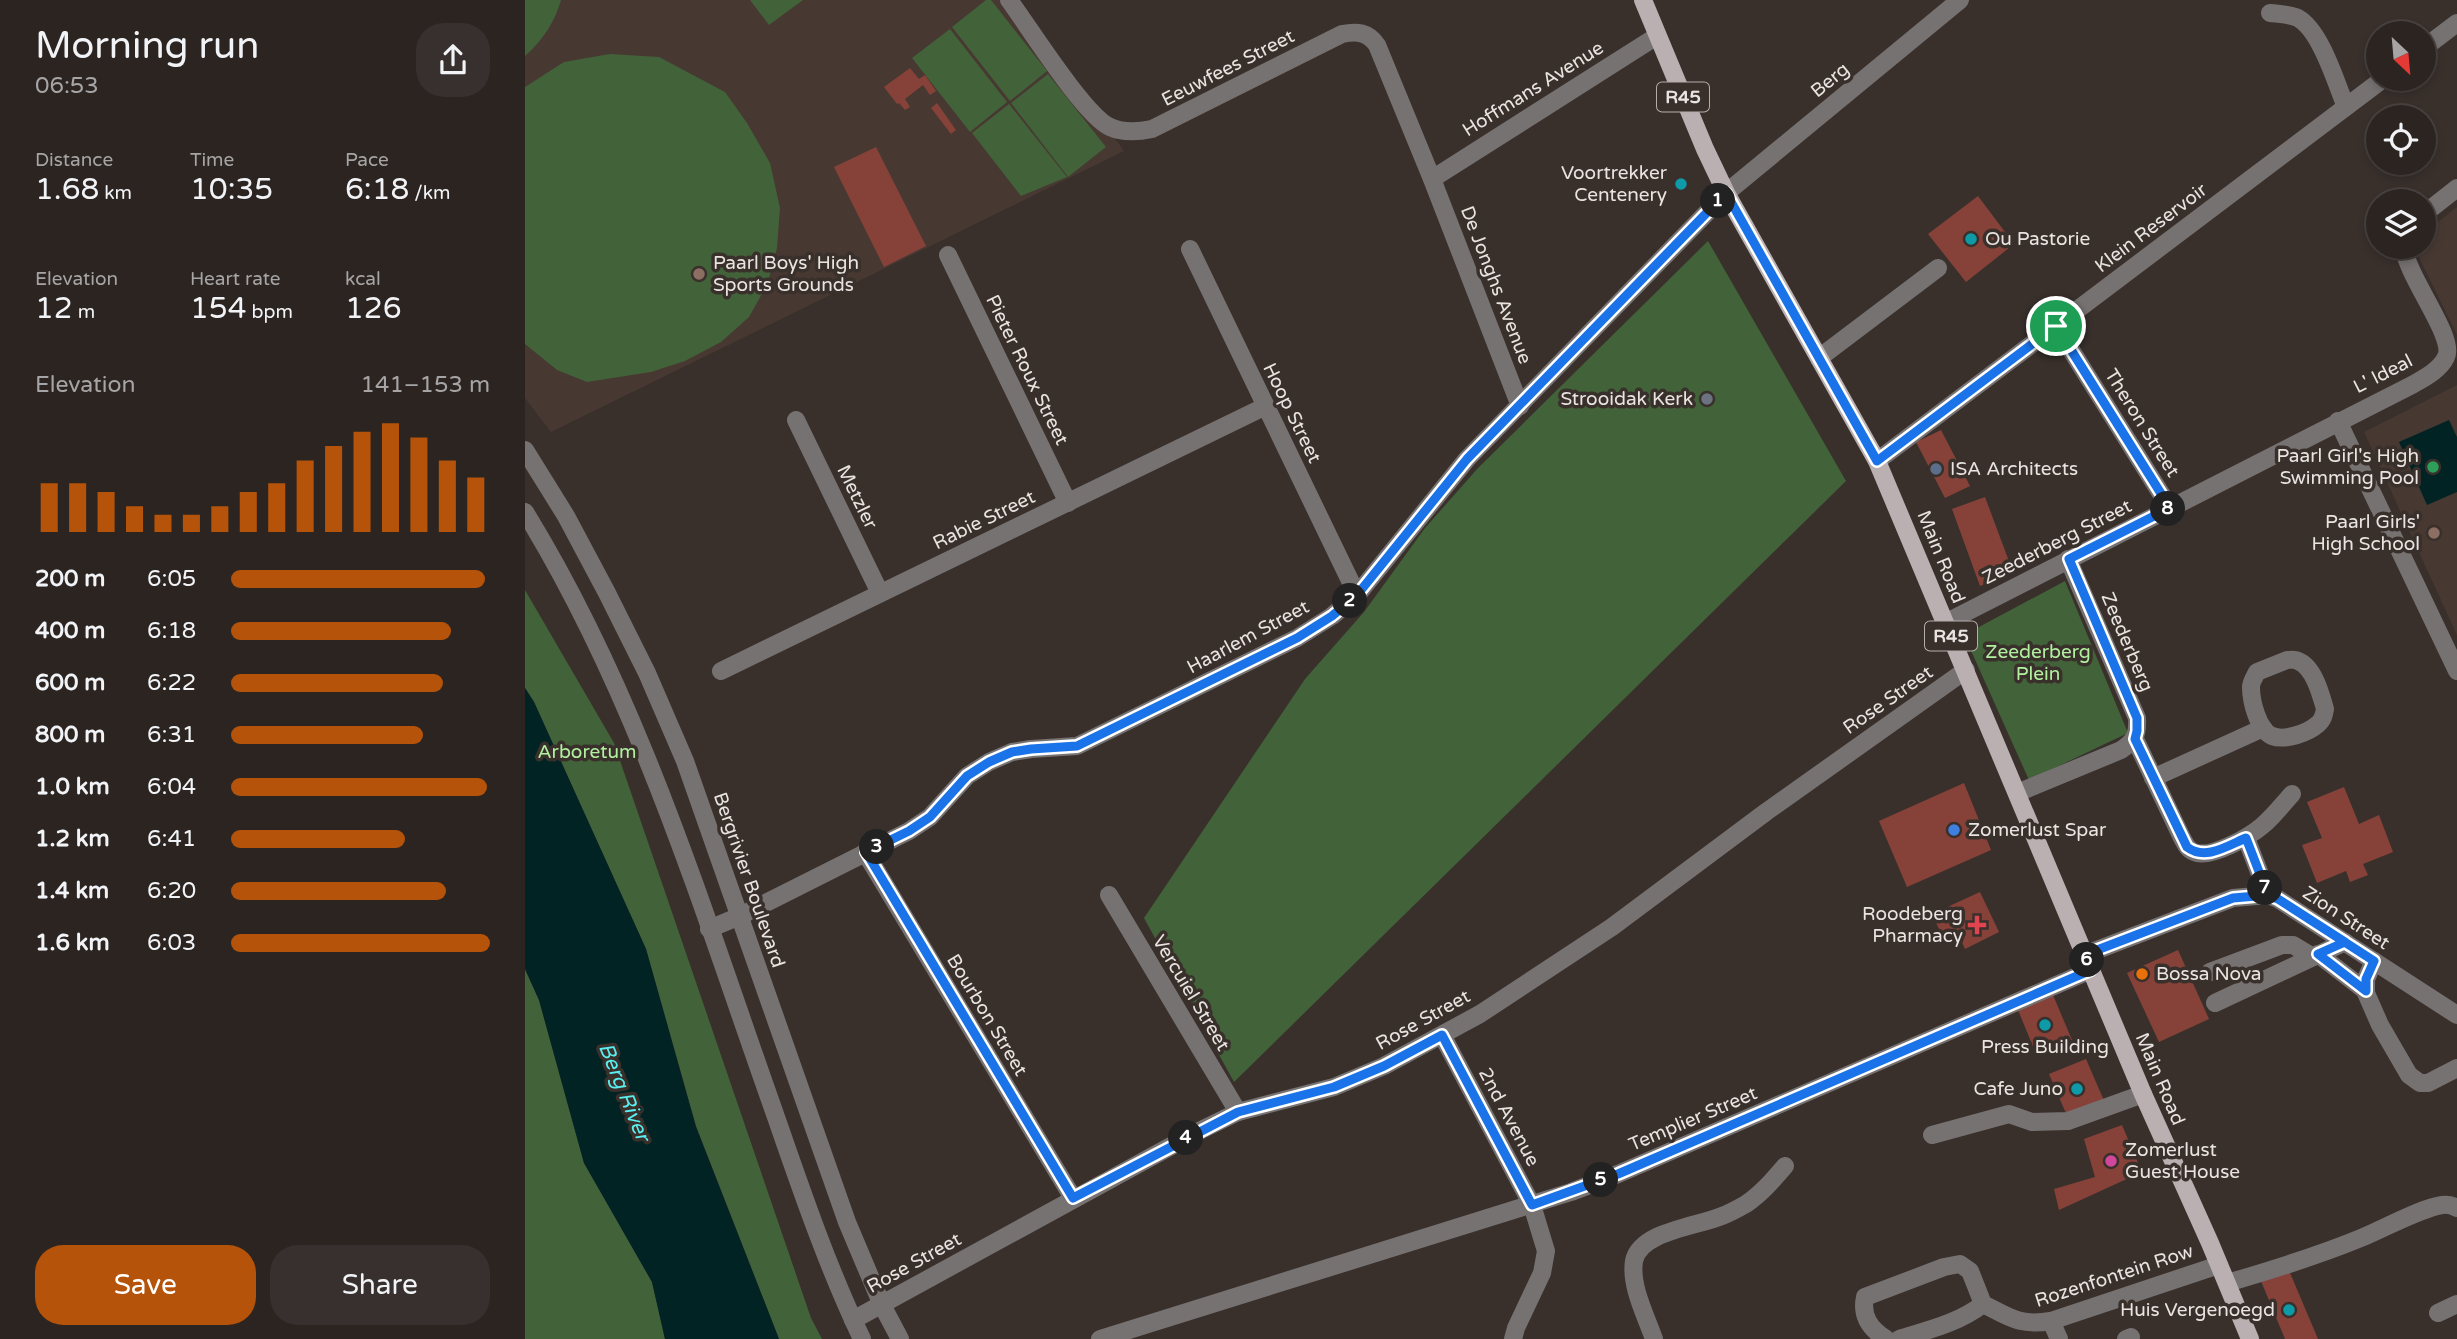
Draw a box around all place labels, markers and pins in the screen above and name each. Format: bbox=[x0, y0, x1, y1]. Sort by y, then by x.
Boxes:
place label: Voortrekker Centenery bbox=[1561, 162, 1668, 206]
marker: Voortrekker Centenery bbox=[1673, 176, 1689, 192]
pin: 1 bbox=[1701, 184, 1735, 218]
place label: Ou Pastorie bbox=[1985, 228, 2090, 250]
marker: Ou Pastorie bbox=[1963, 231, 1979, 247]
place label: Paarl Boys' High Sports Grounds bbox=[713, 252, 859, 296]
marker: Paarl Boys' High Sports Grounds bbox=[691, 266, 707, 282]
pin bbox=[2026, 296, 2086, 356]
place label: Strooidak Kerk bbox=[1561, 388, 1693, 410]
marker: Strooidak Kerk bbox=[1699, 391, 1715, 407]
place label: Paarl Girl's High Swimming Pool bbox=[2277, 445, 2419, 489]
place label: ISA Architects bbox=[1950, 458, 2078, 480]
marker: Paarl Girl's High Swimming Pool bbox=[2425, 459, 2441, 475]
marker: ISA Architects bbox=[1928, 461, 1944, 477]
pin: 8 bbox=[2151, 491, 2185, 526]
place label: Paarl Girls' High School bbox=[2311, 511, 2420, 555]
marker: Paarl Girls' High School bbox=[2426, 525, 2442, 541]
pin: 2 bbox=[1333, 584, 1367, 618]
place label: Zomerlust Spar bbox=[1968, 819, 2107, 841]
marker: Zomerlust Spar bbox=[1946, 822, 1962, 838]
pin: 3 bbox=[859, 830, 895, 864]
pin: 7 bbox=[2247, 870, 2283, 906]
place label: Roodeberg Pharmacy bbox=[1862, 903, 1963, 947]
marker: Roodeberg Pharmacy bbox=[1969, 917, 1985, 933]
pin: 6 bbox=[2069, 942, 2105, 978]
place label: Bossa Nova bbox=[2156, 963, 2262, 985]
marker: Bossa Nova bbox=[2134, 966, 2150, 982]
marker: Press Building bbox=[2037, 1017, 2053, 1033]
place label: Press Building bbox=[1981, 1036, 2109, 1058]
place label: Cafe Juno bbox=[1973, 1078, 2063, 1100]
marker: Cafe Juno bbox=[2069, 1081, 2085, 1097]
pin: 4 bbox=[1169, 1120, 1203, 1156]
place label: Zomerlust Guest House bbox=[2125, 1139, 2240, 1183]
marker: Zomerlust Guest House bbox=[2103, 1153, 2119, 1169]
pin: 5 bbox=[1583, 1162, 1619, 1198]
place label: Huis Vergenoegd bbox=[2120, 1299, 2275, 1321]
marker: Huis Vergenoegd bbox=[2281, 1302, 2297, 1318]

